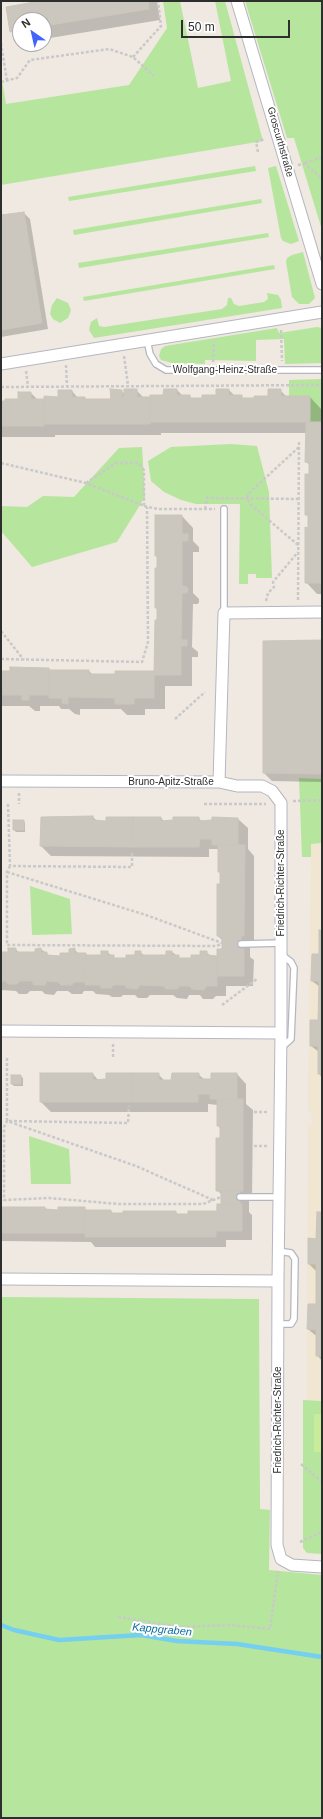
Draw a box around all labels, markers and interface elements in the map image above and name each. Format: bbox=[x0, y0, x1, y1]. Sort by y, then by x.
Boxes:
north arrow bbox=[12, 12, 52, 52]
scale bar bbox=[183, 12, 292, 38]
text: N bbox=[19, 16, 32, 30]
text: 50 m bbox=[188, 20, 215, 34]
street label: Groscurthstraße bbox=[264, 106, 296, 178]
street label: Wolfgang-Heinz-Straße bbox=[173, 364, 277, 376]
street label: Bruno-Apitz-Straße bbox=[128, 776, 214, 788]
street label: Friedrich-Richter-Straße bbox=[275, 829, 287, 937]
street label: Friedrich-Richter-Straße bbox=[272, 1366, 284, 1474]
water label: Kappgraben bbox=[132, 1621, 192, 1639]

